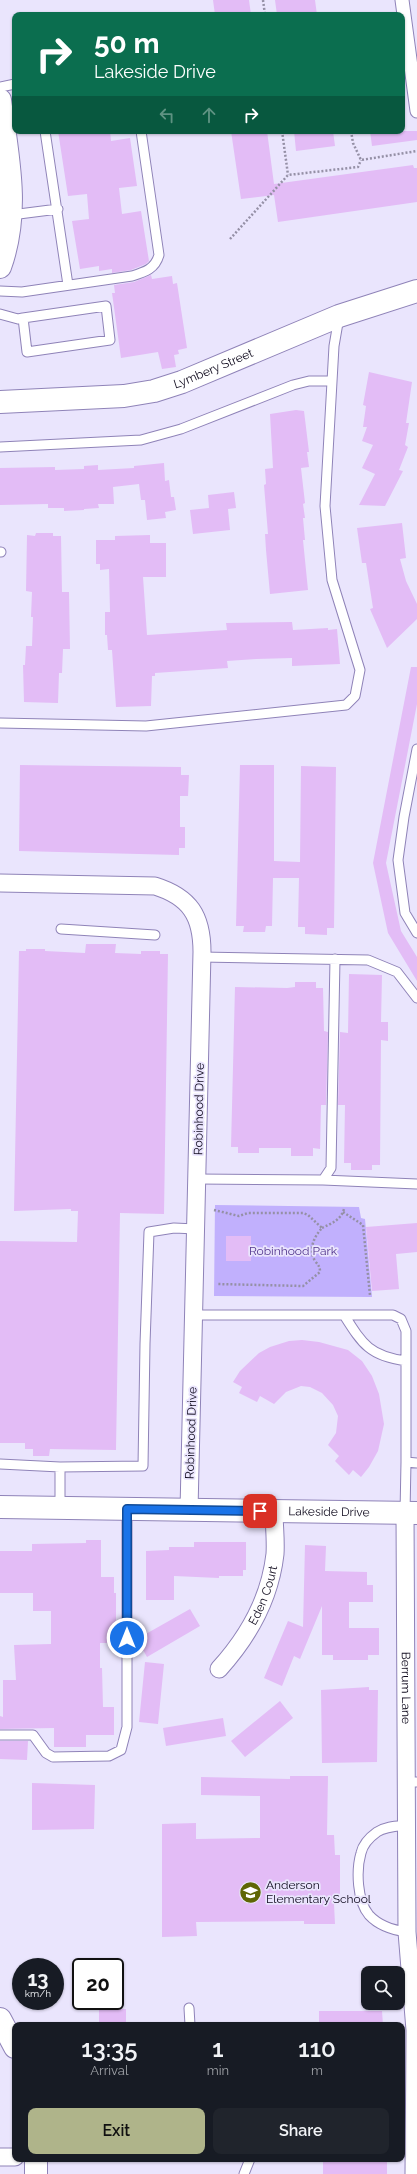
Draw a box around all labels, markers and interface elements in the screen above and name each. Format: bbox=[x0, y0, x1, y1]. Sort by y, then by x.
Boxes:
text: 50 m bbox=[94, 27, 160, 60]
icon: right bbox=[28, 28, 80, 80]
text: Lakeside Drive bbox=[94, 61, 216, 82]
icon: left bbox=[156, 104, 178, 126]
icon: ahead bbox=[198, 104, 220, 126]
icon: right bbox=[240, 104, 262, 126]
street label: Lymbery Street bbox=[172, 346, 255, 391]
street label: Robinhood Drive bbox=[191, 1063, 207, 1155]
park label: Robinhood Park bbox=[249, 1244, 338, 1258]
street label: Robinhood Drive bbox=[182, 1387, 200, 1479]
pin bbox=[243, 1494, 277, 1528]
icon: arrive bbox=[249, 1500, 271, 1522]
street label: Lakeside Drive bbox=[288, 1504, 370, 1519]
street label: Eden Court bbox=[246, 1564, 280, 1627]
position arrow bbox=[106, 1617, 148, 1659]
street label: Berrum Lane bbox=[399, 1652, 413, 1724]
place label: Anderson Elementary School bbox=[266, 1878, 372, 1906]
school or university icon: Anderson Elementary School bbox=[238, 1879, 264, 1905]
speed limit sign: 20 bbox=[72, 1958, 124, 2010]
map controls bbox=[361, 1966, 405, 2010]
button: search bbox=[361, 1966, 405, 2010]
text: 13 bbox=[27, 1967, 49, 1991]
text: km/h bbox=[25, 1988, 51, 1999]
text: 13:35 bbox=[81, 2034, 137, 2063]
text: 1 bbox=[212, 2034, 224, 2063]
text: 110 bbox=[298, 2034, 336, 2063]
text: Arrival bbox=[90, 2063, 128, 2078]
text: min bbox=[207, 2063, 229, 2078]
text: m bbox=[311, 2063, 323, 2078]
button: Exit bbox=[28, 2108, 205, 2154]
button: Share bbox=[213, 2108, 389, 2154]

